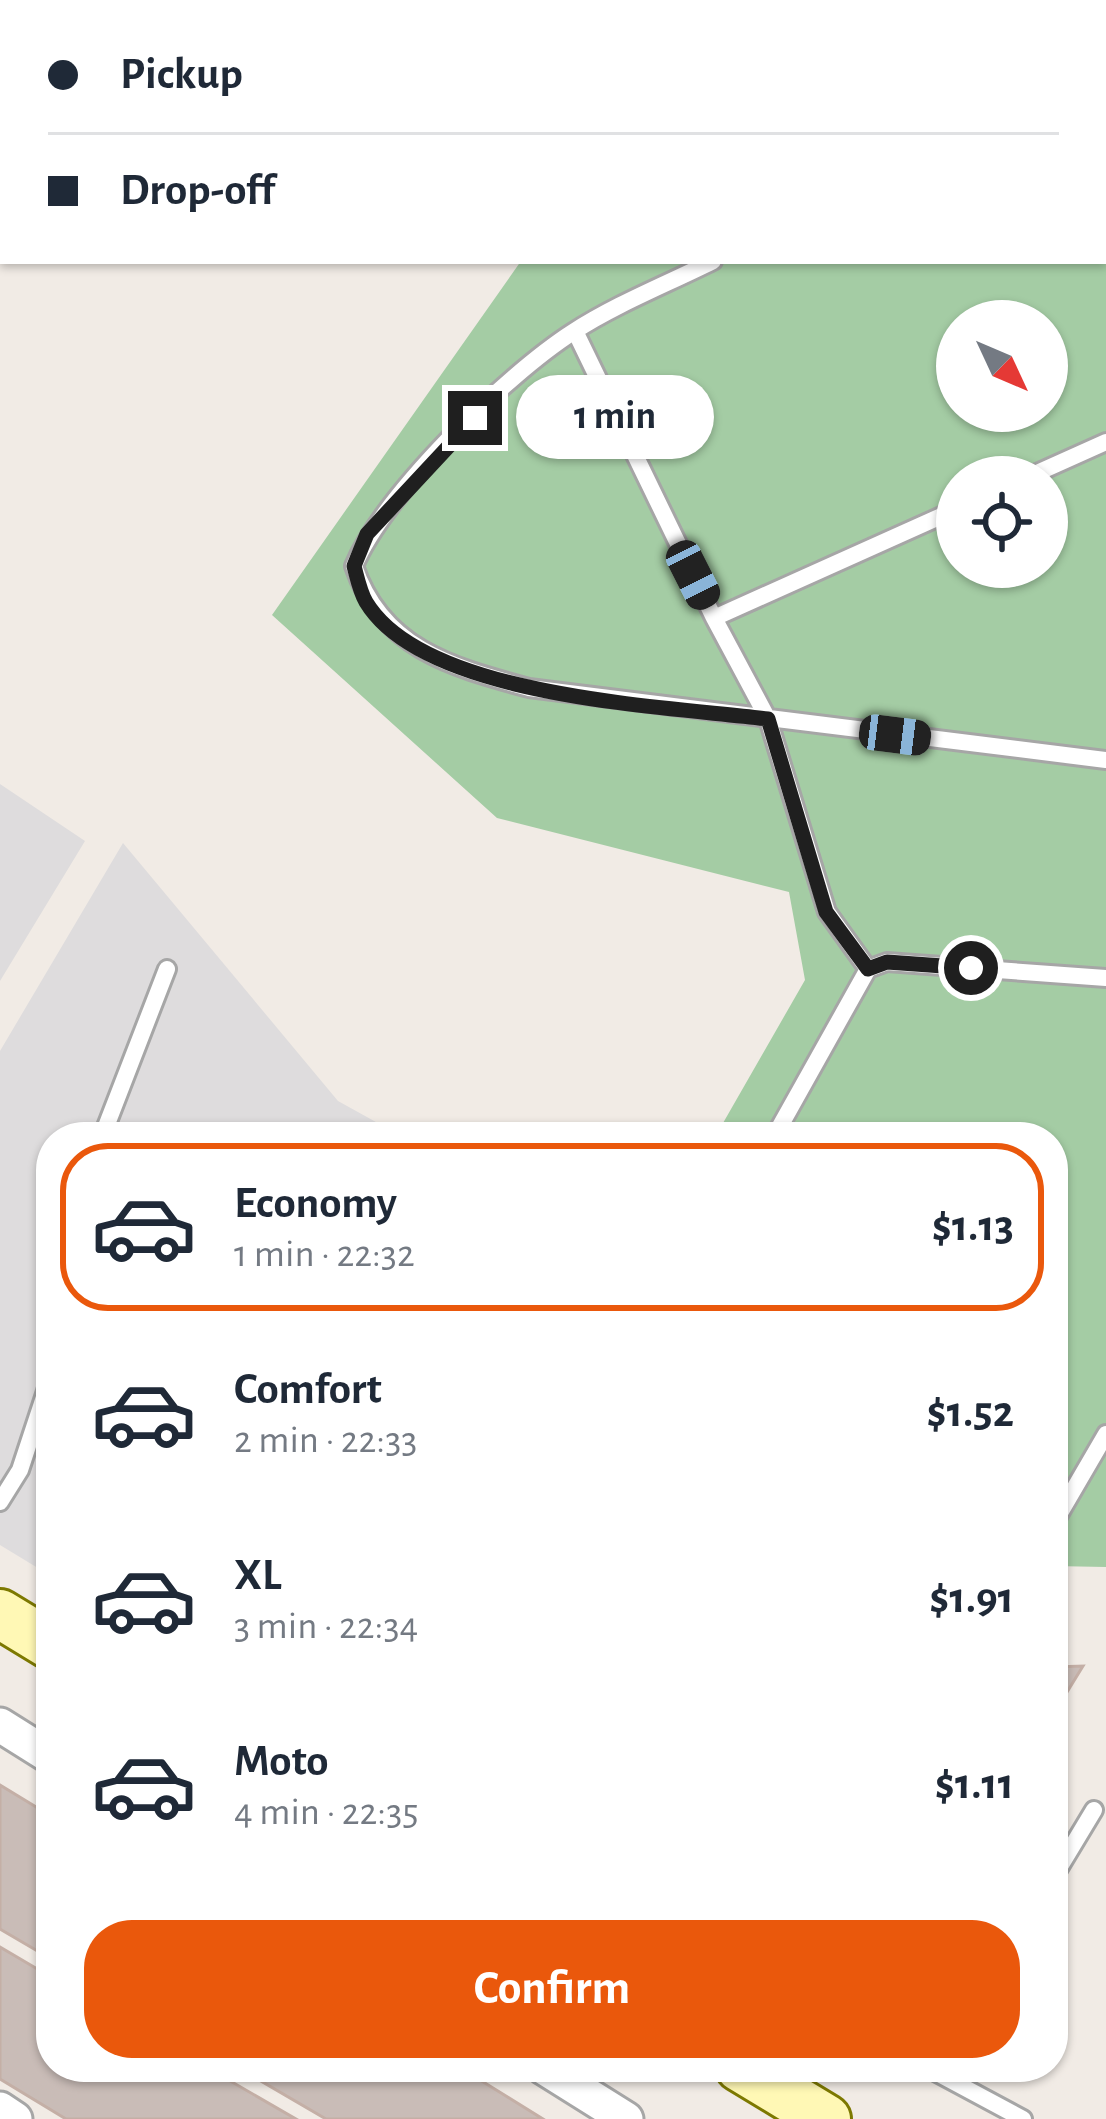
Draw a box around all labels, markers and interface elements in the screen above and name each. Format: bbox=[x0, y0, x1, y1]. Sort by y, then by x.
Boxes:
text: Pickup bbox=[120, 52, 243, 97]
text: Drop-off bbox=[120, 168, 275, 213]
north arrow bbox=[936, 300, 1068, 432]
map controls bbox=[936, 300, 1068, 588]
callout: 1 min bbox=[517, 376, 715, 460]
route end bbox=[448, 391, 502, 445]
text: 1 min bbox=[574, 397, 656, 436]
button: locate bbox=[936, 456, 1068, 588]
car bbox=[661, 535, 725, 615]
car bbox=[857, 713, 933, 757]
route start bbox=[944, 941, 998, 995]
icon: car bbox=[90, 1173, 198, 1281]
text: Economy bbox=[234, 1181, 397, 1226]
text: $1.13 bbox=[932, 1204, 1014, 1249]
text: 1 min · 22:32 bbox=[234, 1235, 415, 1274]
icon: car bbox=[90, 1359, 198, 1467]
text: Comfort bbox=[234, 1367, 382, 1412]
text: $1.52 bbox=[927, 1390, 1014, 1435]
text: 2 min · 22:33 bbox=[234, 1421, 417, 1460]
icon: car bbox=[90, 1545, 198, 1653]
text: XL bbox=[234, 1553, 282, 1598]
text: $1.91 bbox=[929, 1576, 1014, 1621]
text: 3 min · 22:34 bbox=[234, 1607, 418, 1646]
icon: car bbox=[90, 1731, 198, 1839]
text: Moto bbox=[234, 1739, 329, 1784]
text: $1.11 bbox=[935, 1762, 1014, 1807]
text: 4 min · 22:35 bbox=[234, 1793, 419, 1832]
button: Confirm bbox=[84, 1920, 1020, 2058]

